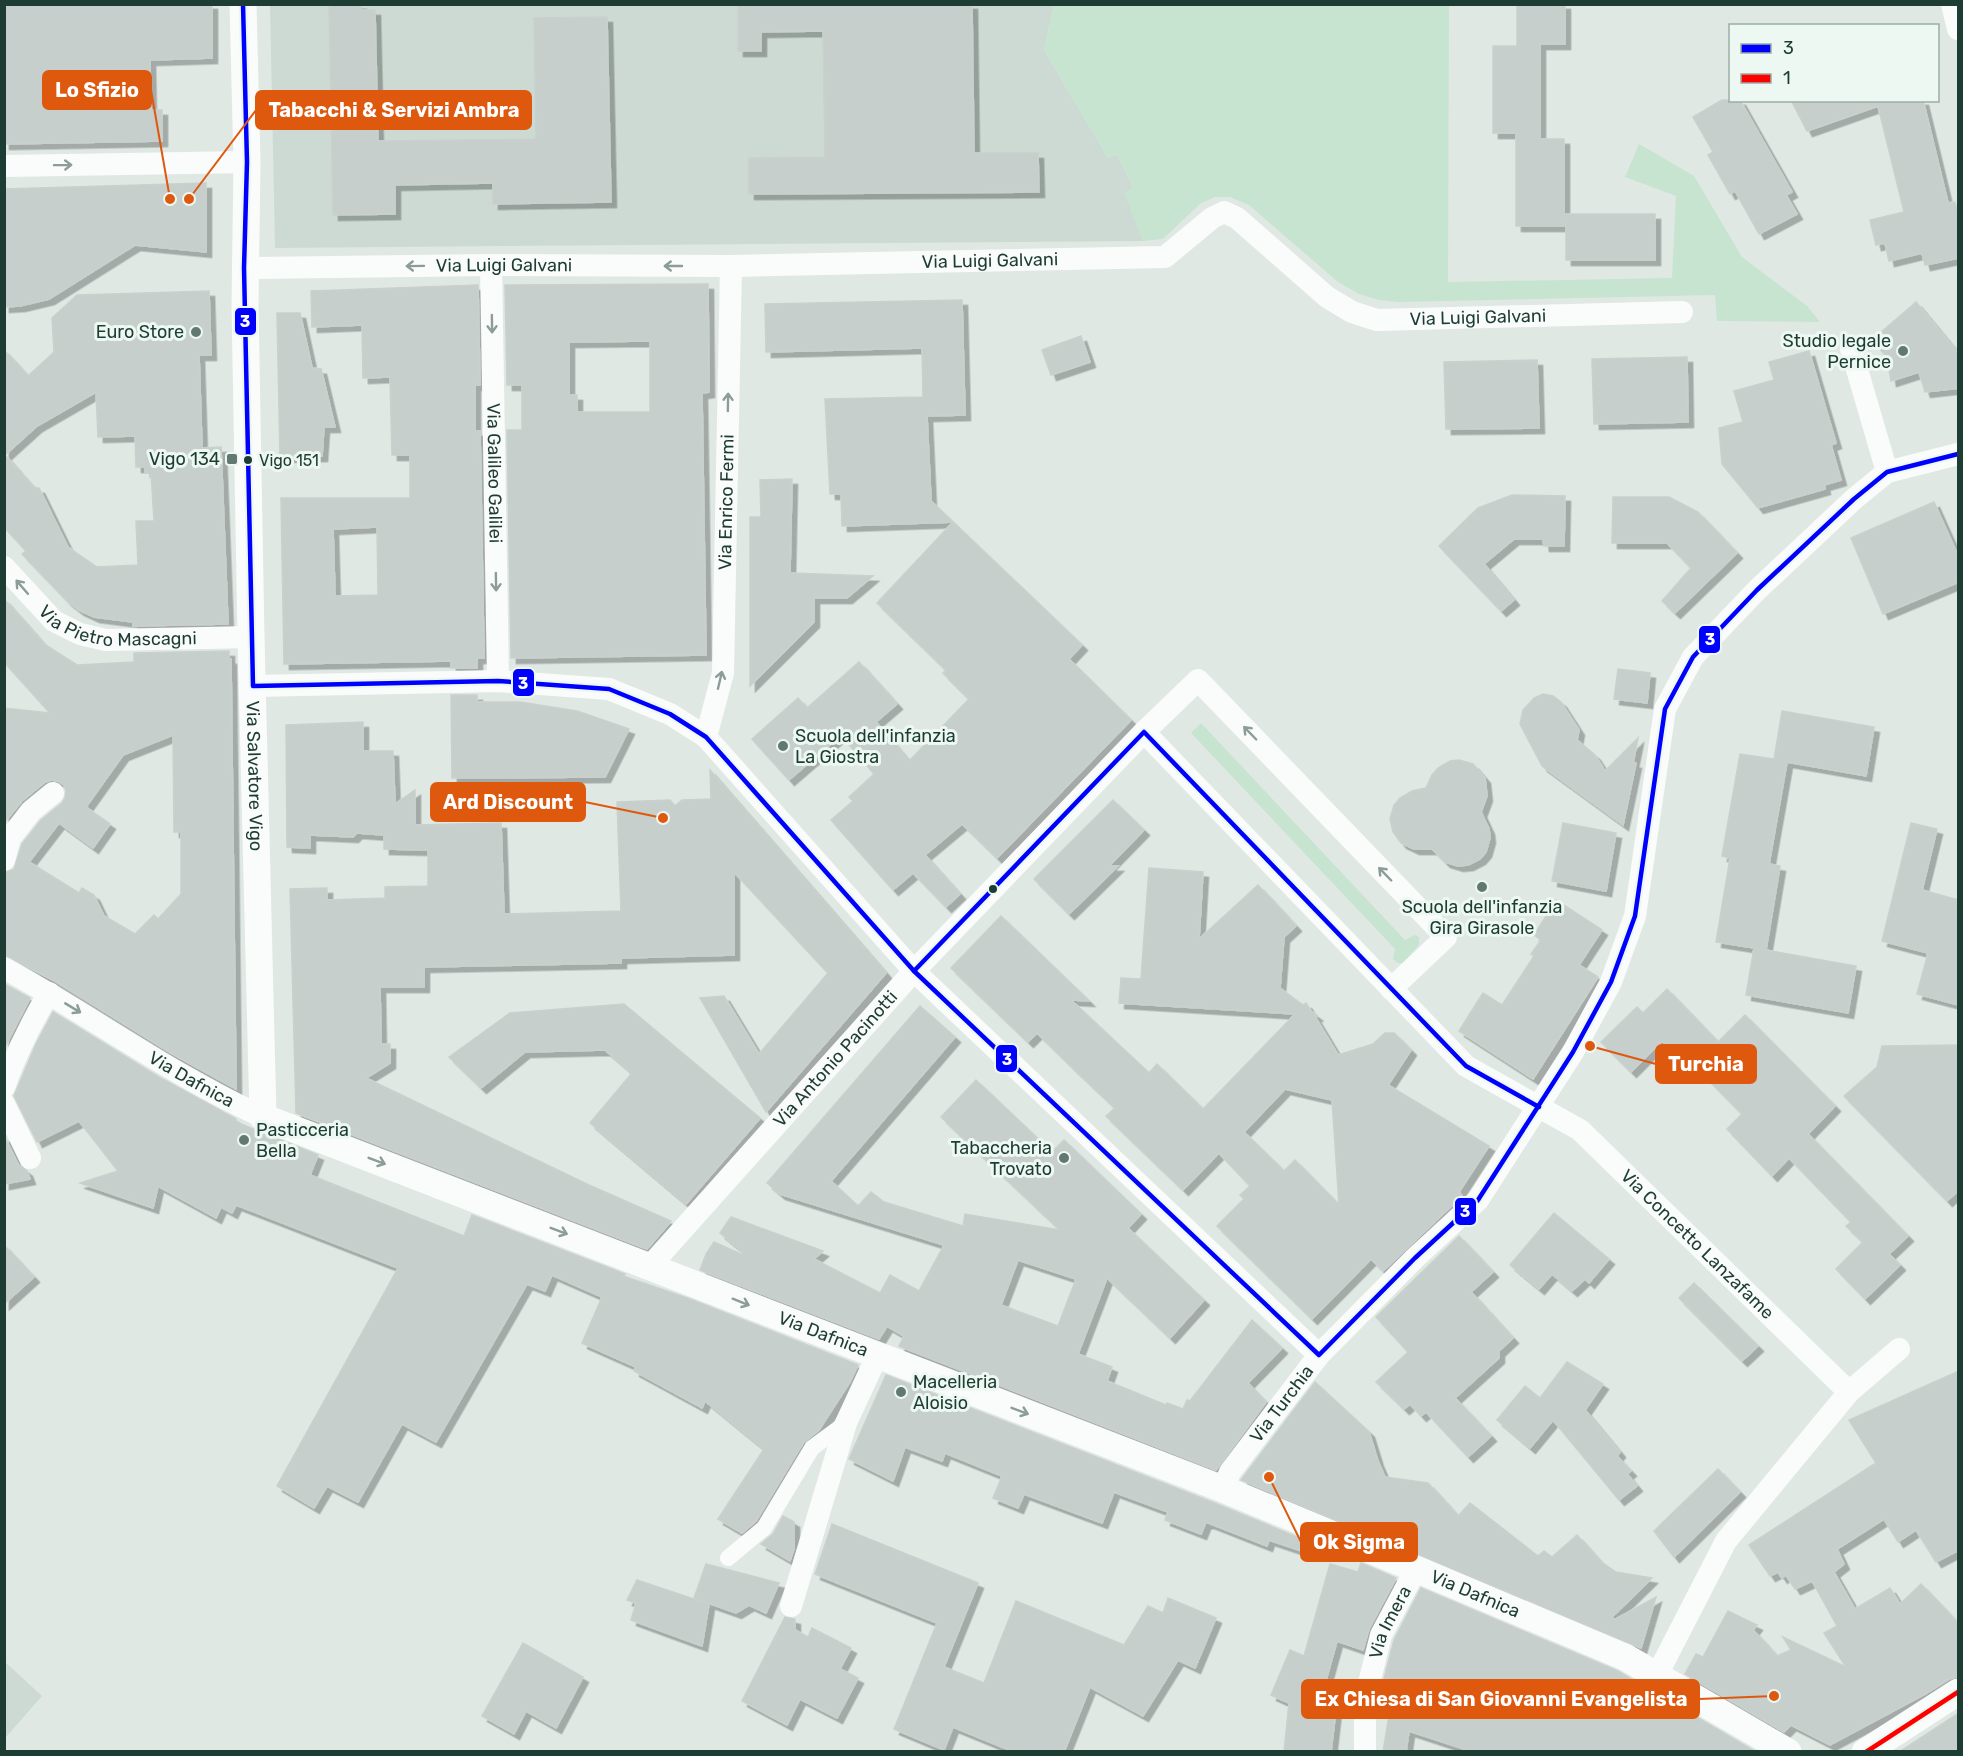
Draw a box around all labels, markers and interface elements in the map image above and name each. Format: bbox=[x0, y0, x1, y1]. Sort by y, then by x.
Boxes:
legend bbox=[1729, 24, 1939, 102]
text: 3 bbox=[1783, 37, 1794, 59]
text: 1 bbox=[1783, 67, 1791, 89]
callout: Lo Sfizio bbox=[43, 71, 151, 109]
text: Lo Sfizio bbox=[55, 78, 139, 102]
callout: Tabacchi & Servizi Ambra bbox=[256, 91, 531, 129]
text: Tabacchi & Servizi Ambra bbox=[268, 98, 520, 122]
one-way arrow bbox=[52, 159, 72, 171]
street label: Via Luigi Galvani bbox=[921, 248, 1058, 273]
street label: Via Luigi Galvani bbox=[436, 254, 572, 277]
one-way arrow bbox=[405, 260, 425, 272]
one-way arrow bbox=[663, 260, 683, 272]
street label: Via Luigi Galvani bbox=[1409, 305, 1546, 330]
line badge: 3 bbox=[234, 307, 257, 336]
text: 3 bbox=[240, 312, 250, 331]
one-way arrow bbox=[486, 313, 498, 333]
place label: Euro Store bbox=[96, 321, 184, 343]
marker: Euro Store bbox=[189, 325, 203, 339]
place label: Studio legale Pernice bbox=[1783, 330, 1891, 373]
marker: Studio legale Pernice bbox=[1896, 344, 1910, 358]
one-way arrow bbox=[722, 392, 734, 412]
street label: Via Galileo Galilei bbox=[482, 403, 507, 543]
street label: Via Enrico Fermi bbox=[714, 434, 739, 570]
place label: Vigo 134 bbox=[149, 448, 220, 470]
place label: Vigo 151 bbox=[259, 451, 319, 470]
marker: Vigo 134 bbox=[225, 452, 239, 466]
marker: Vigo 151 bbox=[242, 454, 254, 466]
one-way arrow bbox=[490, 571, 502, 591]
one-way arrow bbox=[15, 580, 29, 595]
street label: Via Pietro Mascagni bbox=[34, 601, 197, 651]
line badge: 3 bbox=[1698, 625, 1721, 654]
text: 3 bbox=[1705, 630, 1715, 649]
line badge: 3 bbox=[512, 668, 535, 697]
one-way arrow bbox=[715, 671, 727, 690]
text: 3 bbox=[518, 674, 528, 693]
street label: Via Salvatore Vigo bbox=[242, 700, 267, 851]
place label: Scuola dell'infanzia La Giostra bbox=[795, 725, 956, 768]
one-way arrow bbox=[1242, 726, 1257, 741]
marker: Scuola dell'infanzia La Giostra bbox=[776, 739, 790, 753]
callout: Ard Discount bbox=[431, 783, 585, 821]
text: Ard Discount bbox=[443, 790, 573, 814]
one-way arrow bbox=[1378, 866, 1392, 881]
marker: Scuola dell'infanzia Gira Girasole bbox=[1475, 880, 1489, 894]
unlabelled marker bbox=[987, 883, 999, 895]
place label: Scuola dell'infanzia Gira Girasole bbox=[1402, 896, 1562, 939]
street label: Via Antonio Pacinotti bbox=[769, 986, 902, 1132]
one-way arrow bbox=[64, 1002, 81, 1014]
line badge: 3 bbox=[995, 1044, 1018, 1073]
callout: Turchia bbox=[1656, 1045, 1756, 1083]
street label: Via Dafnica bbox=[145, 1047, 238, 1112]
text: 3 bbox=[1002, 1050, 1012, 1069]
text: Turchia bbox=[1668, 1052, 1744, 1076]
place label: Pasticceria Bella bbox=[256, 1119, 349, 1162]
marker: Pasticceria Bella bbox=[237, 1133, 251, 1147]
place label: Tabaccheria Trovato bbox=[951, 1137, 1052, 1180]
marker: Tabaccheria Trovato bbox=[1057, 1151, 1071, 1165]
one-way arrow bbox=[367, 1156, 386, 1167]
street label: Via Concetto Lanzafame bbox=[1616, 1165, 1779, 1324]
line badge: 3 bbox=[1454, 1197, 1477, 1226]
text: 3 bbox=[1460, 1202, 1470, 1221]
one-way arrow bbox=[549, 1226, 568, 1237]
one-way arrow bbox=[731, 1297, 749, 1308]
street label: Via Dafnica bbox=[775, 1307, 871, 1361]
street label: Via Turchia bbox=[1245, 1361, 1318, 1447]
place label: Macelleria Aloisio bbox=[913, 1371, 997, 1414]
marker: Macelleria Aloisio bbox=[894, 1385, 908, 1399]
one-way arrow bbox=[1010, 1406, 1029, 1417]
callout: Ok Sigma bbox=[1301, 1523, 1417, 1561]
text: Ok Sigma bbox=[1313, 1530, 1405, 1554]
street label: Via Dafnica bbox=[1427, 1565, 1523, 1622]
street label: Via Imera bbox=[1364, 1582, 1416, 1661]
callout: Ex Chiesa di San Giovanni Evangelista bbox=[1302, 1680, 1699, 1718]
text: Ex Chiesa di San Giovanni Evangelista bbox=[1314, 1687, 1688, 1711]

